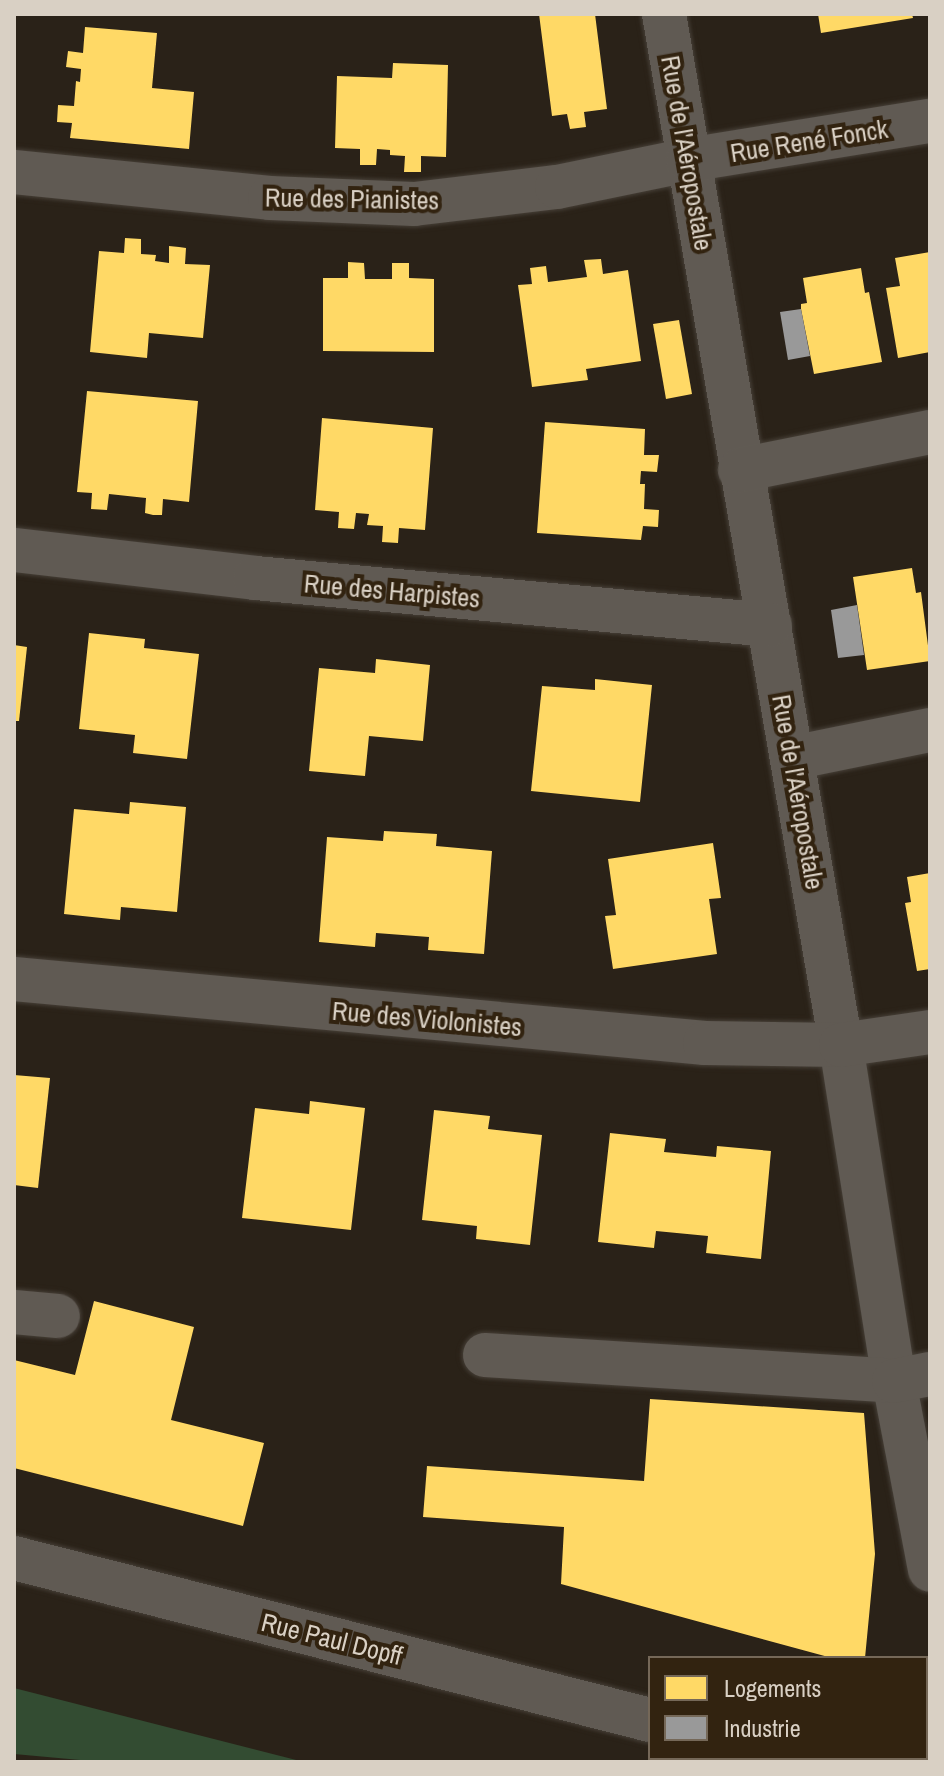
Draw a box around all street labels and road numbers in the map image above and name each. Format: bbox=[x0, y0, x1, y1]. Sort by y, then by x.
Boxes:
street label: Rue de l'Aéropostale bbox=[655, 53, 719, 253]
street label: Rue René Fonck bbox=[728, 113, 890, 169]
street label: Rue des Pianistes bbox=[265, 182, 439, 216]
street label: Rue des Harpistes bbox=[303, 568, 481, 614]
street label: Rue de l'Aéropostale bbox=[766, 692, 830, 892]
street label: Rue des Violonistes bbox=[331, 995, 523, 1043]
street label: Rue Paul Dopff bbox=[258, 1606, 406, 1672]

